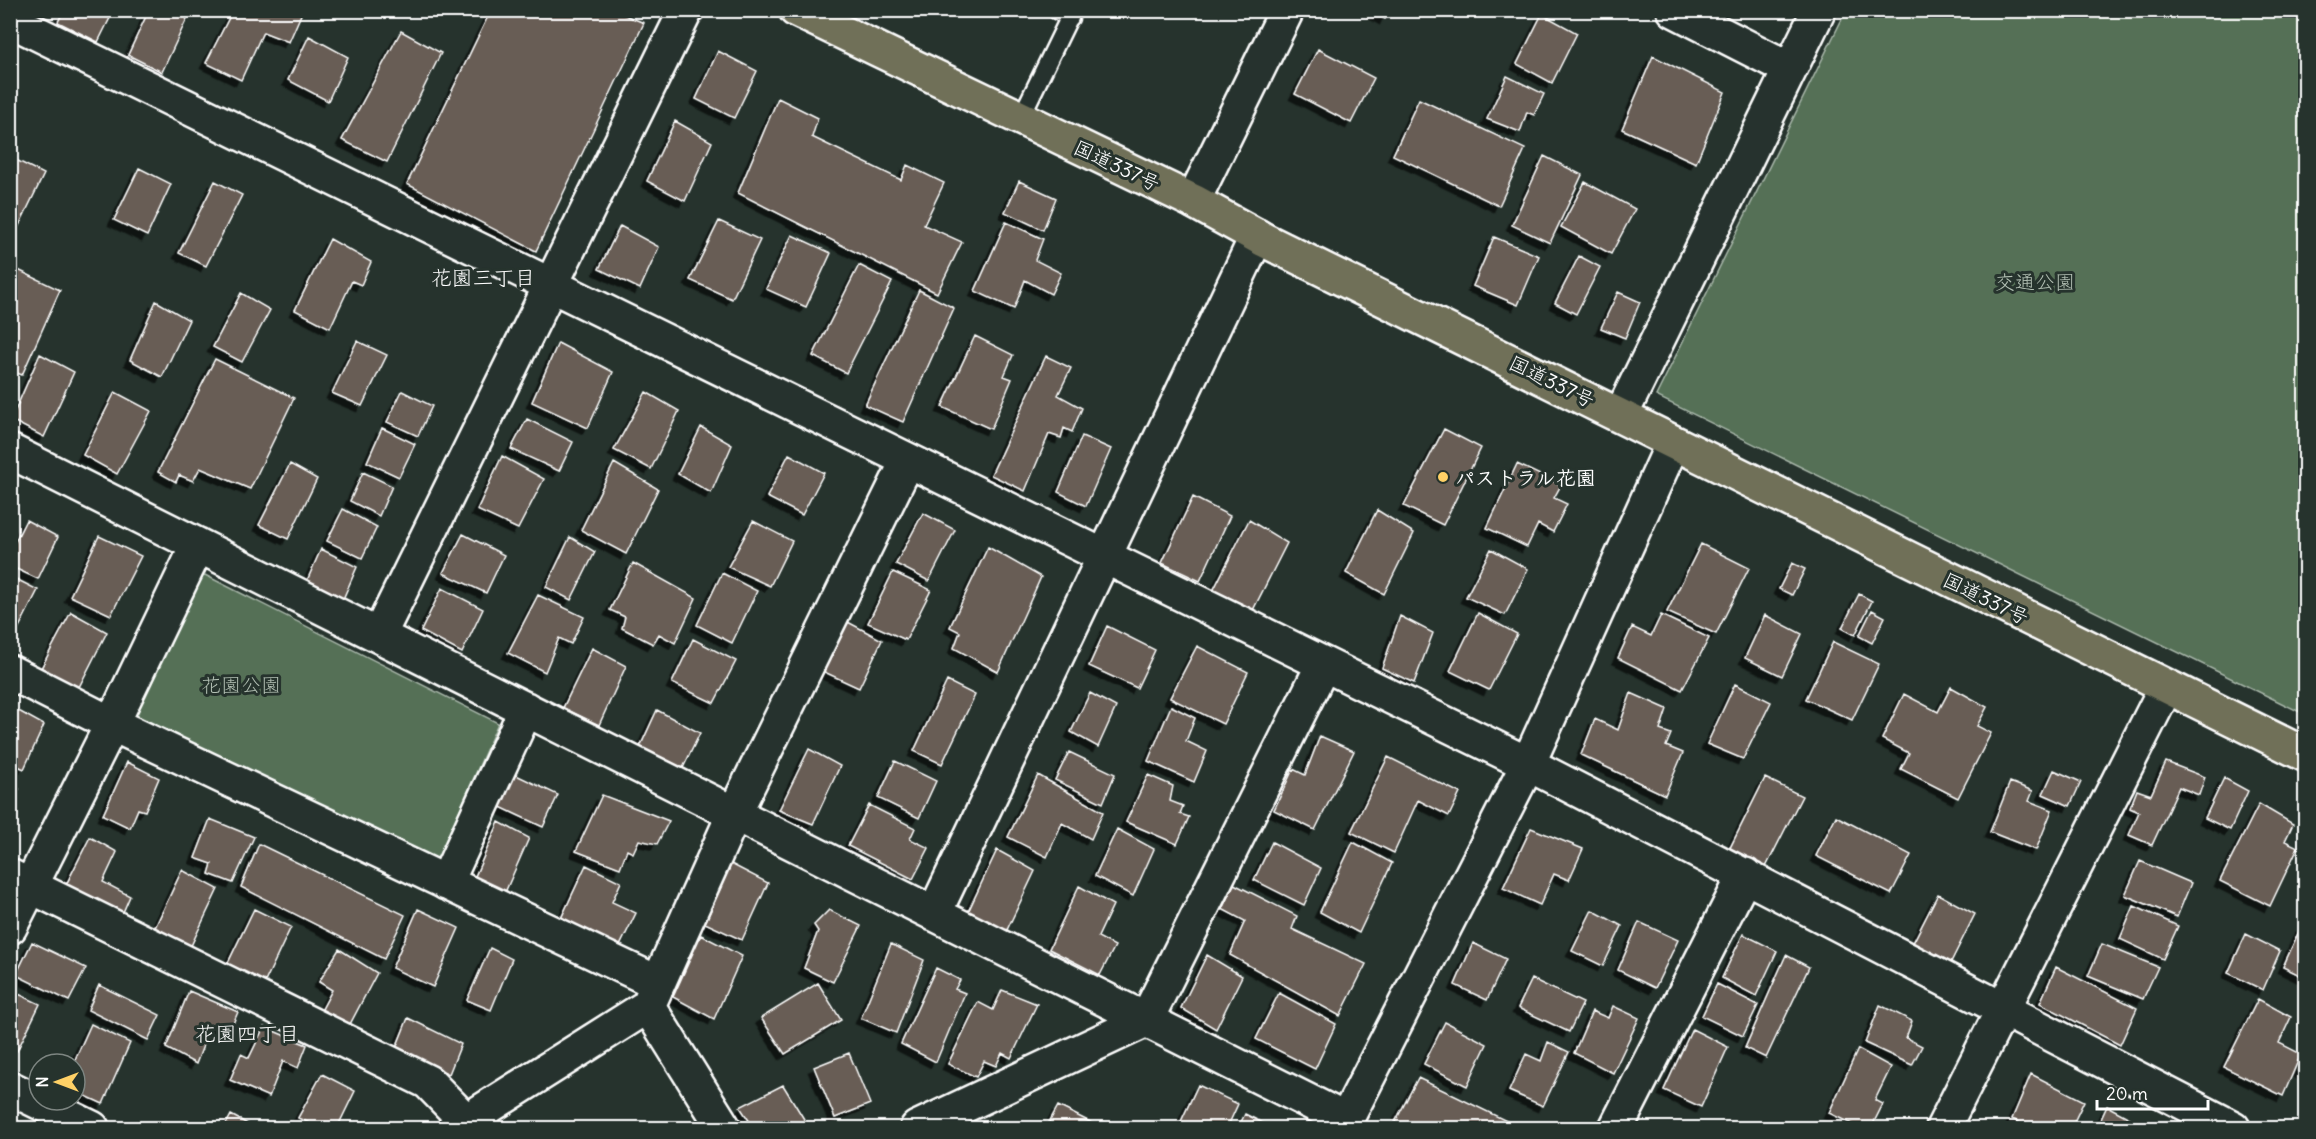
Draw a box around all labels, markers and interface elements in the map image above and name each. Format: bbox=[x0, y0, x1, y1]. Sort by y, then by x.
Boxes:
street label: 国道337号 bbox=[1070, 134, 1164, 196]
district label: 花園三丁目 bbox=[431, 264, 536, 291]
park label: 交通公園 bbox=[1995, 269, 2075, 294]
street label: 国道337号 bbox=[1505, 349, 1599, 413]
place label: パストラル花園 bbox=[1455, 465, 1596, 490]
marker: パストラル花園 bbox=[1436, 470, 1450, 484]
street label: 国道337号 bbox=[1939, 566, 2033, 630]
park label: 花園公園 bbox=[201, 672, 281, 697]
district label: 花園四丁目 bbox=[195, 1020, 300, 1047]
north arrow bbox=[27, 1052, 87, 1112]
scale bar bbox=[2097, 1073, 2208, 1111]
text: N bbox=[32, 1076, 52, 1088]
text: 20 m bbox=[2106, 1082, 2148, 1105]

